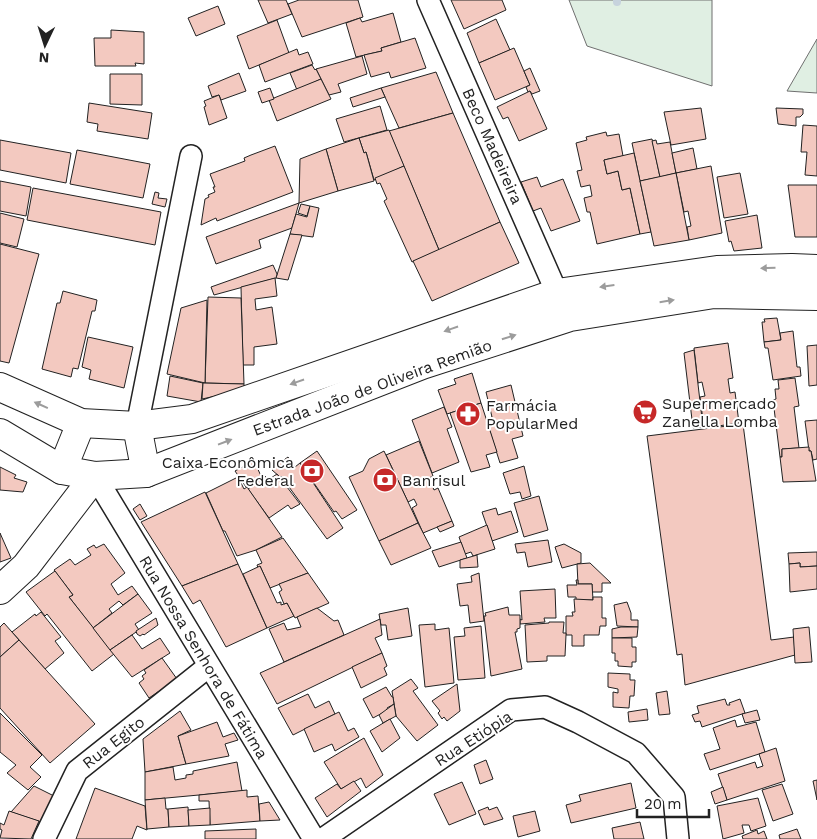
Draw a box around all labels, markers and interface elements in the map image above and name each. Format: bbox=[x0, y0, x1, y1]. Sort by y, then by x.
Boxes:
north arrow bbox=[20, 20, 70, 70]
text: N bbox=[38, 50, 50, 66]
street label: Beco Madeireira bbox=[458, 85, 527, 207]
one-way arrow bbox=[760, 265, 776, 273]
one-way arrow bbox=[599, 282, 615, 290]
one-way arrow bbox=[659, 297, 675, 305]
one-way arrow bbox=[443, 325, 458, 333]
one-way arrow bbox=[501, 332, 516, 340]
street label: Estrada João de Oliveira Remião bbox=[250, 335, 494, 440]
one-way arrow bbox=[290, 379, 305, 387]
place label: Supermercado Zanella Lomba bbox=[662, 394, 777, 431]
place label: Farmácia PopularMed bbox=[486, 396, 578, 433]
supermarket icon: Supermercado Zanella Lomba bbox=[632, 399, 658, 425]
one-way arrow bbox=[34, 400, 48, 408]
pharmacy icon: Farmácia PopularMed bbox=[455, 401, 481, 427]
one-way arrow bbox=[218, 438, 233, 446]
place label: Caixa Econômica Federal bbox=[162, 453, 294, 490]
bank icon: Caixa Econômica Federal bbox=[299, 458, 325, 484]
bank icon: Banrisul bbox=[372, 467, 398, 493]
place label: Banrisul bbox=[402, 471, 465, 490]
street label: Rua Nossa Senhora de Fátima bbox=[135, 552, 272, 762]
street label: Rua Etiópia bbox=[431, 706, 515, 770]
street label: Rua Egito bbox=[78, 712, 148, 773]
scale bar bbox=[637, 786, 710, 818]
text: 20 m bbox=[644, 795, 682, 813]

